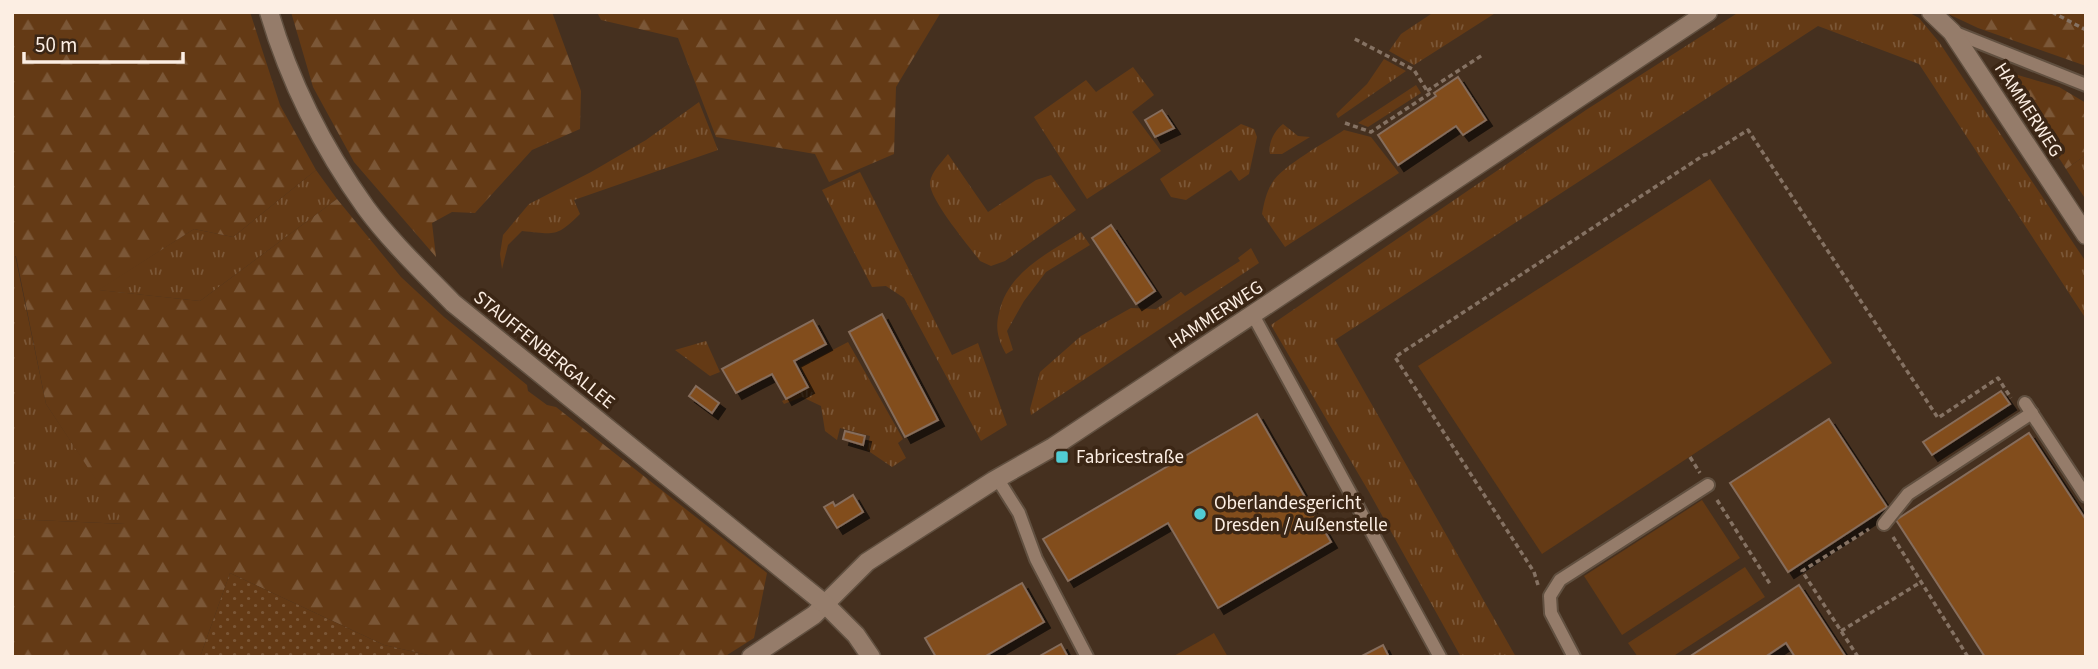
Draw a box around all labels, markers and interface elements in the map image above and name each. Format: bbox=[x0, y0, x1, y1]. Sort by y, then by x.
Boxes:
scale bar bbox=[24, 21, 184, 65]
text: 50 m bbox=[35, 30, 77, 60]
street label: HAMMERWEG bbox=[1987, 57, 2069, 163]
street label: HAMMERWEG bbox=[1163, 274, 1269, 356]
street label: STAUFFENBERGALLEE bbox=[467, 284, 621, 416]
place label: Fabricestraße bbox=[1076, 444, 1184, 471]
marker: Fabricestraße bbox=[1054, 449, 1070, 465]
place label: Oberlandesgericht Dresden / Außenstelle bbox=[1214, 490, 1388, 539]
marker: Oberlandesgericht Dresden / Außenstelle bbox=[1192, 506, 1208, 522]

